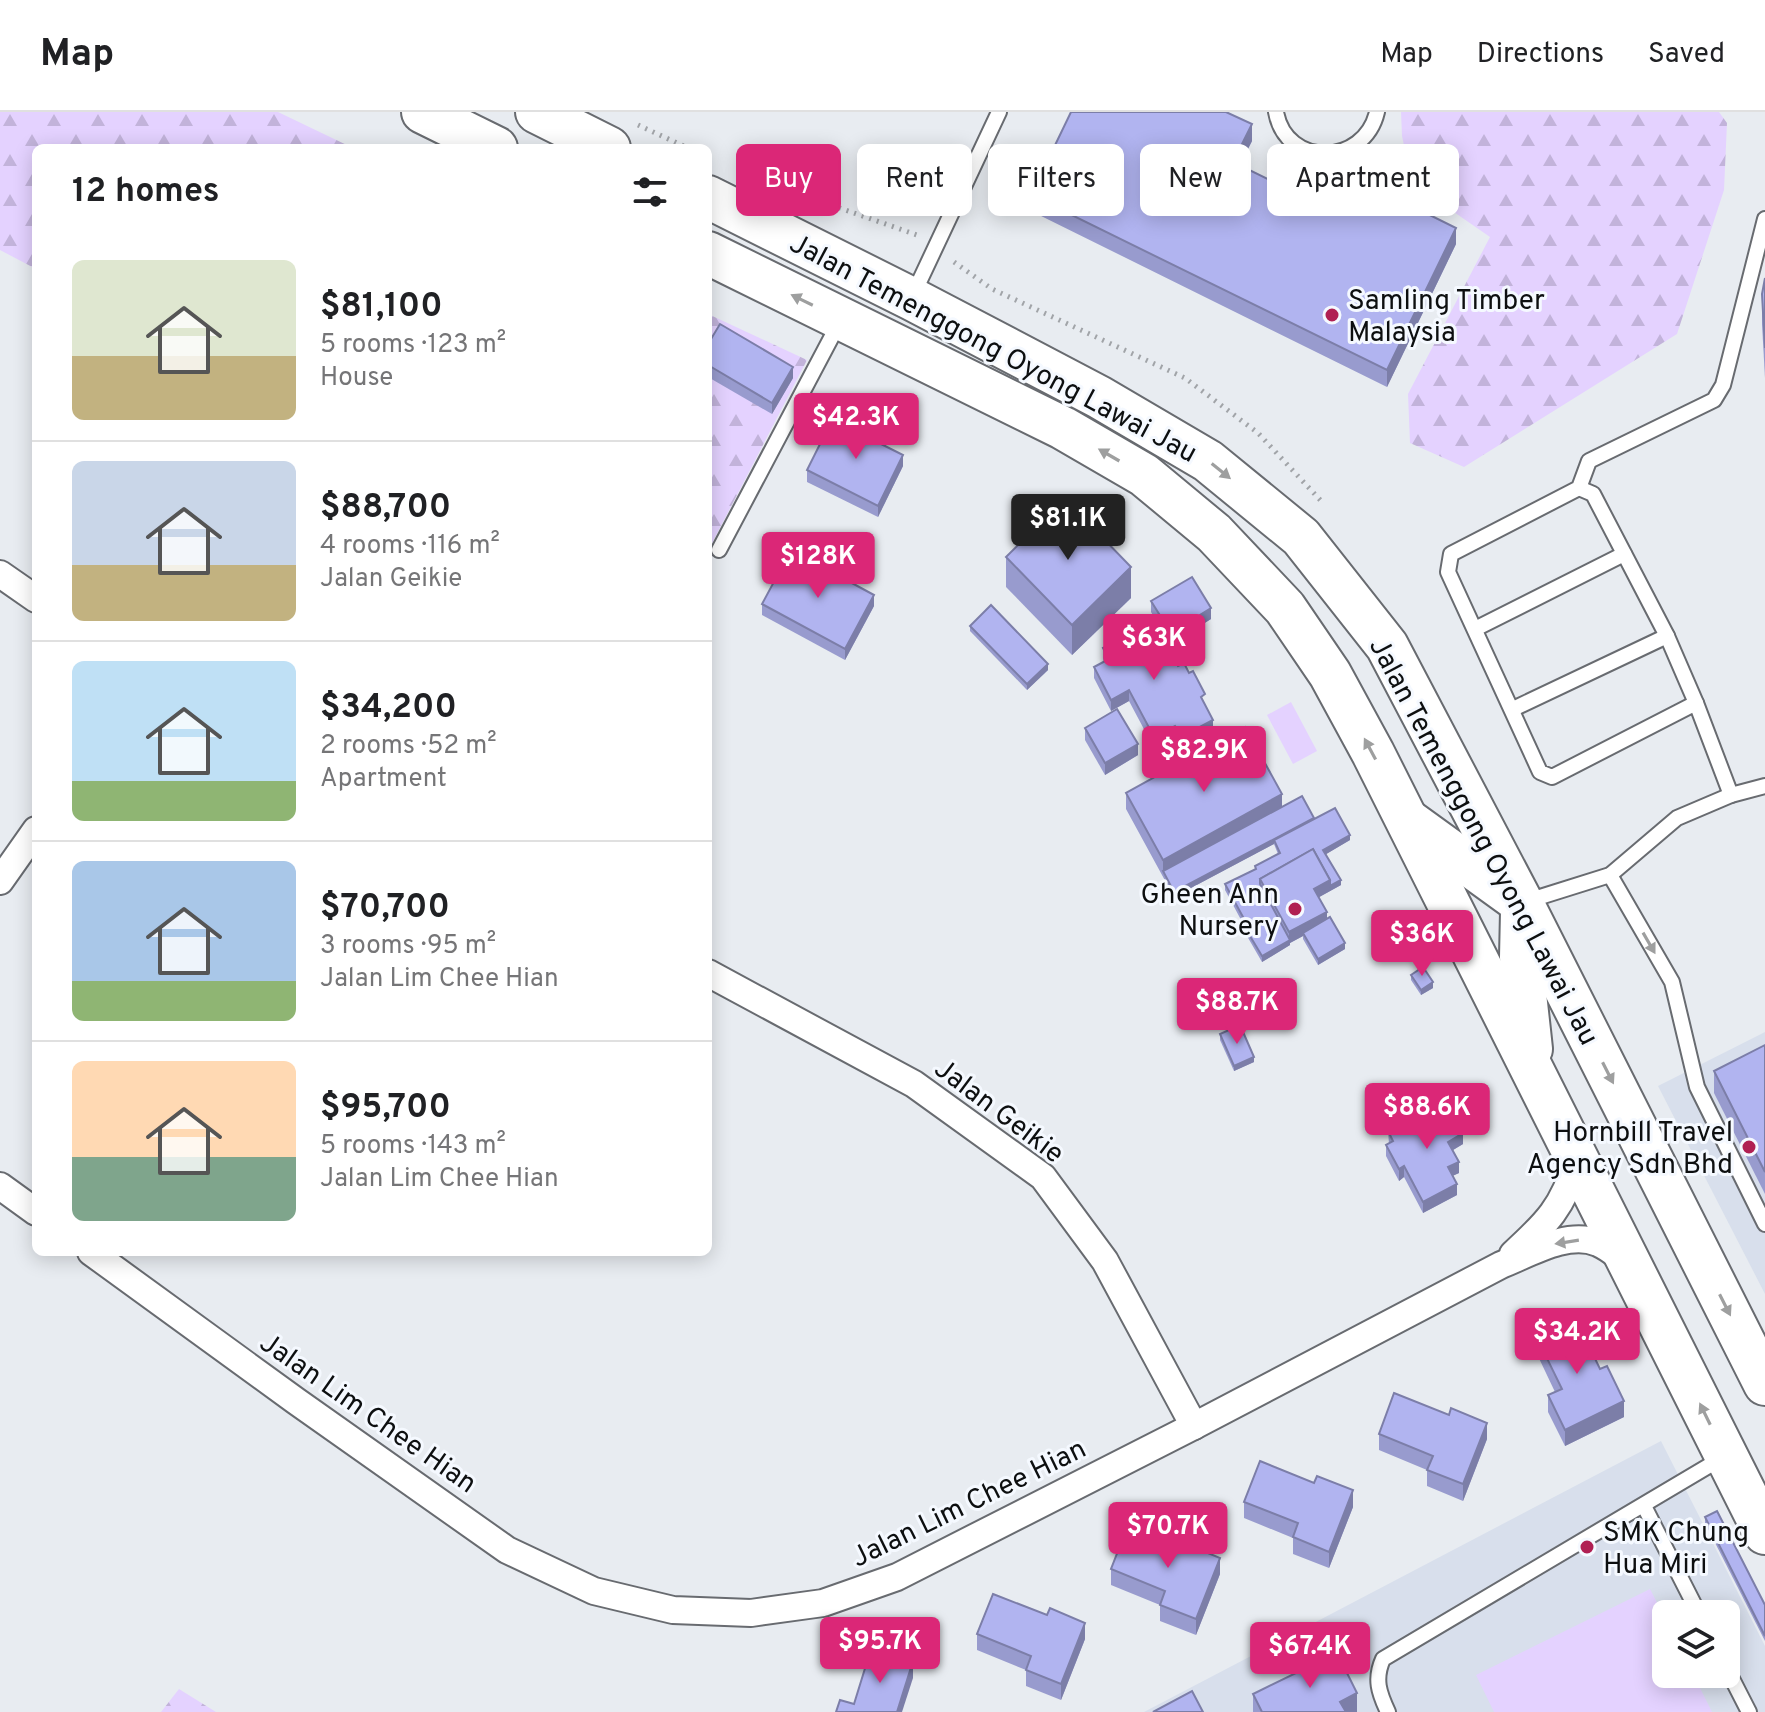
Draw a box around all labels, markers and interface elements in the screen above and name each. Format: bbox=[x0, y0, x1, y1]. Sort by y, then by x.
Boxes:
text: Map bbox=[40, 31, 114, 80]
text: Map bbox=[1380, 37, 1433, 73]
text: Directions bbox=[1477, 37, 1604, 73]
text: Saved bbox=[1648, 37, 1725, 73]
chip: Buy bbox=[736, 144, 841, 216]
chip: Rent bbox=[857, 144, 972, 216]
chip: Filters bbox=[988, 144, 1124, 216]
chip: New bbox=[1140, 144, 1251, 216]
chip: Apartment bbox=[1267, 144, 1459, 216]
icon: filters bbox=[628, 170, 672, 214]
text: 12 homes bbox=[72, 171, 219, 214]
street label: Jalan Temenggong Oyong Lawai Jau bbox=[783, 227, 1203, 473]
place label: Samling Timber Malaysia bbox=[1348, 284, 1545, 352]
text: $81,100 bbox=[320, 286, 443, 329]
icon: home bbox=[136, 292, 232, 388]
one-way arrow bbox=[791, 293, 814, 306]
marker: Samling Timber Malaysia bbox=[1323, 306, 1341, 324]
text: 5 rooms · 123 m² bbox=[320, 329, 506, 362]
text: House bbox=[320, 362, 393, 395]
pin: $42.3K bbox=[791, 393, 921, 461]
text: $42.3K bbox=[812, 402, 900, 435]
one-way arrow bbox=[1098, 448, 1120, 462]
one-way arrow bbox=[1211, 462, 1231, 479]
text: $88,700 bbox=[320, 487, 451, 530]
icon: home bbox=[136, 493, 232, 589]
pin: $81.1K bbox=[1003, 494, 1133, 562]
text: $81.1K bbox=[1029, 503, 1107, 536]
text: 4 rooms · 116 m² bbox=[320, 530, 500, 563]
pin: $128K bbox=[762, 532, 874, 600]
text: $128K bbox=[780, 541, 856, 574]
text: Jalan Geikie bbox=[320, 563, 462, 596]
pin: $63K bbox=[1107, 614, 1201, 682]
text: $63K bbox=[1121, 623, 1187, 656]
street label: Jalan Temenggong Oyong Lawai Jau bbox=[1359, 632, 1605, 1052]
text: $34,200 bbox=[320, 687, 457, 730]
icon: home bbox=[136, 693, 232, 789]
pin: $82.9K bbox=[1139, 726, 1269, 794]
text: 2 rooms · 52 m² bbox=[320, 730, 497, 763]
text: $82.9K bbox=[1160, 735, 1248, 768]
one-way arrow bbox=[1364, 738, 1377, 761]
text: Apartment bbox=[320, 763, 447, 796]
place label: Gheen Ann Nursery bbox=[1141, 878, 1279, 946]
text: $70,700 bbox=[320, 887, 450, 930]
icon: home bbox=[136, 893, 232, 989]
marker: Gheen Ann Nursery bbox=[1286, 900, 1304, 918]
pin: $36K bbox=[1375, 910, 1469, 978]
text: $36K bbox=[1389, 919, 1455, 952]
text: 3 rooms · 95 m² bbox=[320, 930, 496, 963]
one-way arrow bbox=[1642, 931, 1656, 954]
text: Jalan Lim Chee Hian bbox=[320, 963, 559, 996]
pin: $88.7K bbox=[1172, 978, 1302, 1046]
text: $88.7K bbox=[1195, 987, 1279, 1020]
street label: Jalan Geikie bbox=[926, 1052, 1070, 1173]
one-way arrow bbox=[1601, 1061, 1614, 1084]
pin: $88.6K bbox=[1362, 1083, 1492, 1151]
text: $95,700 bbox=[320, 1087, 451, 1130]
text: $88.6K bbox=[1383, 1092, 1471, 1125]
icon: home bbox=[136, 1093, 232, 1189]
place label: Hornbill Travel Agency Sdn Bhd bbox=[1527, 1116, 1733, 1184]
text: 5 rooms · 143 m² bbox=[320, 1130, 506, 1163]
marker: Hornbill Travel Agency Sdn Bhd bbox=[1740, 1138, 1758, 1156]
text: Jalan Lim Chee Hian bbox=[320, 1163, 559, 1196]
one-way arrow bbox=[1554, 1236, 1579, 1249]
one-way arrow bbox=[1718, 1293, 1732, 1316]
pin: $34.2K bbox=[1512, 1308, 1642, 1376]
text: $34.2K bbox=[1533, 1317, 1621, 1350]
street label: Jalan Lim Chee Hian bbox=[252, 1326, 483, 1503]
one-way arrow bbox=[1698, 1402, 1711, 1425]
street label: Jalan Lim Chee Hian bbox=[846, 1432, 1093, 1577]
pin: $70.7K bbox=[1103, 1502, 1233, 1570]
text: $70.7K bbox=[1126, 1511, 1210, 1544]
place label: SMK Chung Hua Miri bbox=[1603, 1516, 1749, 1584]
marker: SMK Chung Hua Miri bbox=[1578, 1538, 1596, 1556]
map controls bbox=[1652, 1600, 1740, 1688]
button: layers bbox=[1652, 1600, 1740, 1688]
pin: $95.7K bbox=[815, 1617, 945, 1685]
pin: $67.4K bbox=[1245, 1622, 1375, 1690]
text: $95.7K bbox=[838, 1626, 922, 1659]
text: $67.4K bbox=[1268, 1631, 1352, 1664]

